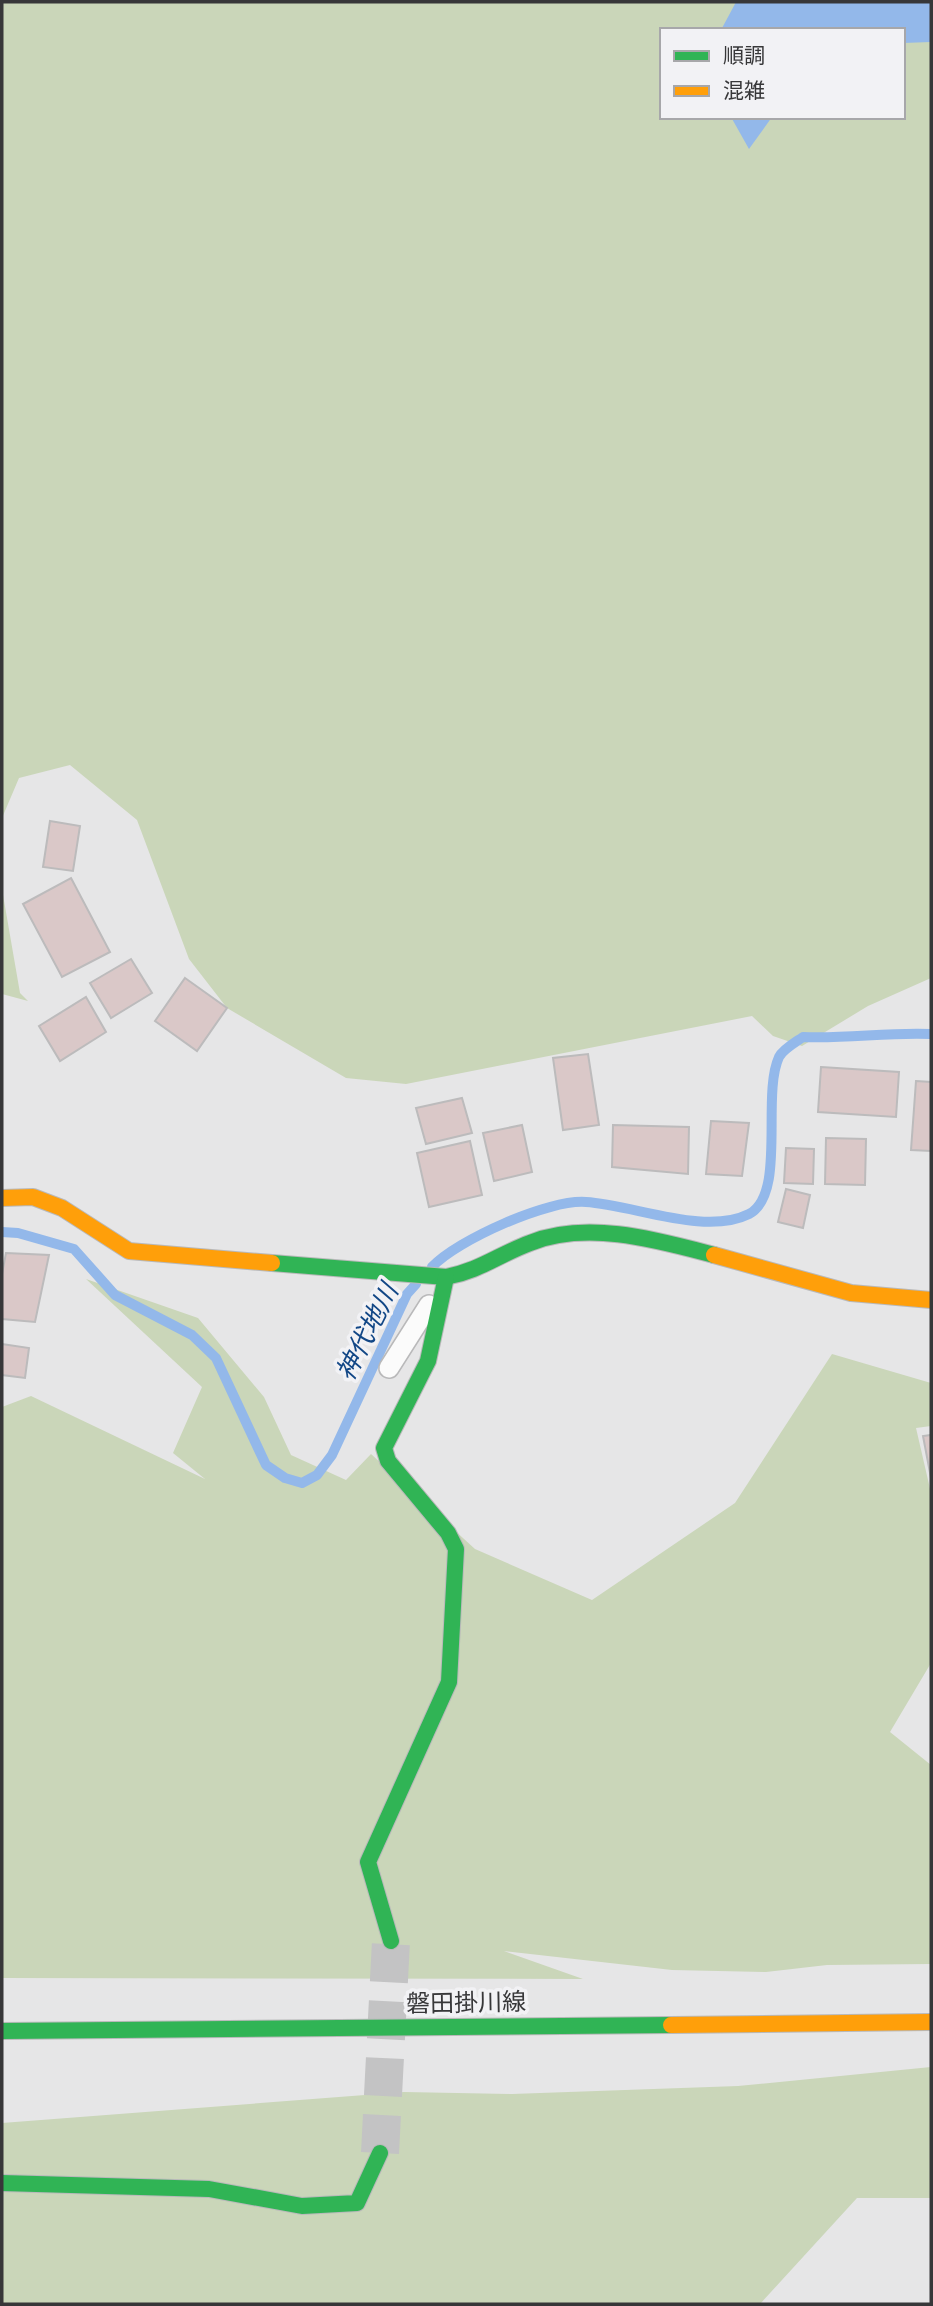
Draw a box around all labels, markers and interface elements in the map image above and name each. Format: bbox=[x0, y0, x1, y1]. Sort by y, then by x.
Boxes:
legend bbox=[660, 28, 905, 119]
text: 順調 bbox=[723, 44, 765, 67]
text: 混雑 bbox=[723, 79, 765, 102]
water label: 神代地川 bbox=[330, 1276, 405, 1385]
street label: 磐田掛川線 bbox=[406, 1988, 526, 2017]

